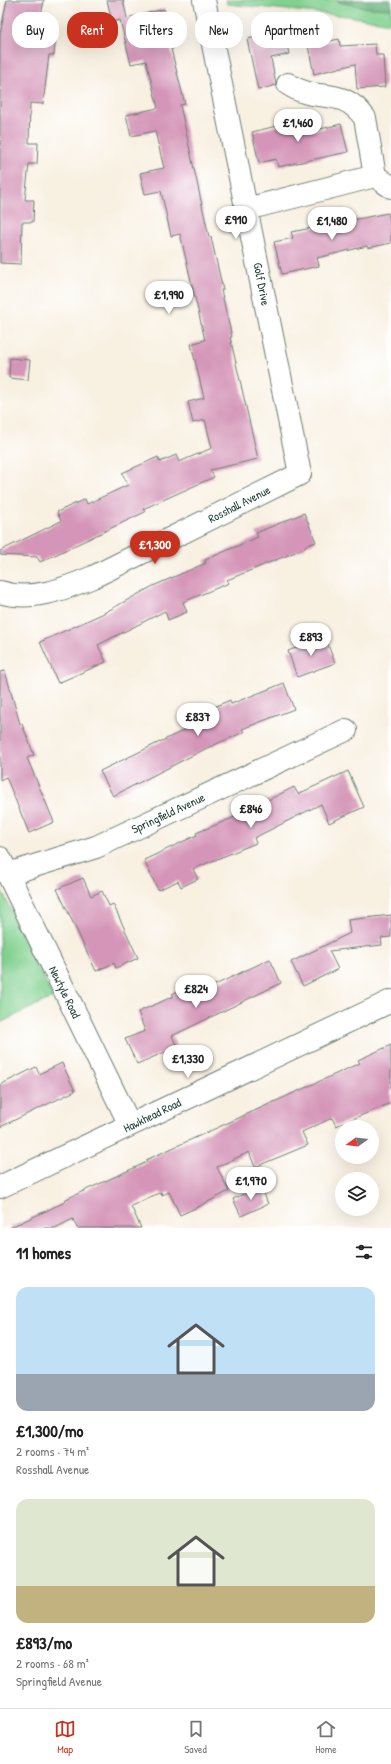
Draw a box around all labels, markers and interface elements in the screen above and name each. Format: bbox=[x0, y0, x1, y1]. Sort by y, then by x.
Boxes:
chip: Buy bbox=[12, 12, 59, 48]
chip: Rent bbox=[67, 12, 118, 48]
chip: Filters bbox=[126, 12, 187, 48]
chip: New bbox=[195, 12, 243, 48]
chip: Apartment bbox=[251, 12, 333, 48]
pin: £1,460 bbox=[265, 109, 331, 143]
text: £1,460 bbox=[283, 113, 313, 131]
pin: £910 bbox=[212, 206, 260, 240]
pin: £1,480 bbox=[299, 207, 365, 241]
text: £910 bbox=[225, 210, 247, 228]
text: £1,480 bbox=[317, 211, 347, 229]
street label: Golf Drive bbox=[250, 261, 275, 307]
pin: £1,990 bbox=[136, 281, 202, 315]
text: £1,990 bbox=[154, 285, 184, 303]
street label: Rosshall Avenue bbox=[205, 481, 273, 527]
pin: £1,300 bbox=[122, 531, 188, 565]
text: £1,300 bbox=[139, 535, 171, 553]
pin: £893 bbox=[287, 623, 335, 657]
text: £893 bbox=[299, 627, 323, 645]
pin: £837 bbox=[174, 703, 222, 737]
text: £837 bbox=[185, 707, 211, 725]
street label: Springfield Avenue bbox=[128, 788, 208, 837]
pin: £846 bbox=[227, 795, 275, 829]
text: £846 bbox=[240, 799, 262, 817]
street label: Newtyle Road bbox=[45, 963, 85, 1021]
pin: £824 bbox=[172, 975, 220, 1009]
text: £824 bbox=[184, 979, 208, 997]
pin: £1,330 bbox=[155, 1045, 221, 1079]
text: £1,330 bbox=[172, 1049, 204, 1067]
street label: Hawkhead Road bbox=[120, 1094, 184, 1136]
north arrow bbox=[335, 1120, 379, 1164]
map controls bbox=[335, 1120, 379, 1216]
pin: £1,970 bbox=[218, 1167, 284, 1201]
text: £1,970 bbox=[235, 1171, 267, 1189]
button: layers bbox=[335, 1172, 379, 1216]
text: 11 homes bbox=[16, 1241, 71, 1264]
icon: filters bbox=[353, 1241, 375, 1263]
icon: home bbox=[160, 1313, 232, 1385]
text: £1,300/mo bbox=[16, 1419, 83, 1442]
text: 2 rooms · 74 m² bbox=[16, 1442, 89, 1460]
text: Rosshall Avenue bbox=[16, 1460, 89, 1478]
icon: home bbox=[160, 1525, 232, 1597]
text: £893/mo bbox=[16, 1631, 72, 1654]
text: 2 rooms · 68 m² bbox=[16, 1654, 89, 1672]
text: Springfield Avenue bbox=[16, 1672, 102, 1690]
tab: Map bbox=[54, 1718, 76, 1756]
tab: Saved bbox=[184, 1718, 207, 1756]
tab: Home bbox=[315, 1718, 337, 1756]

